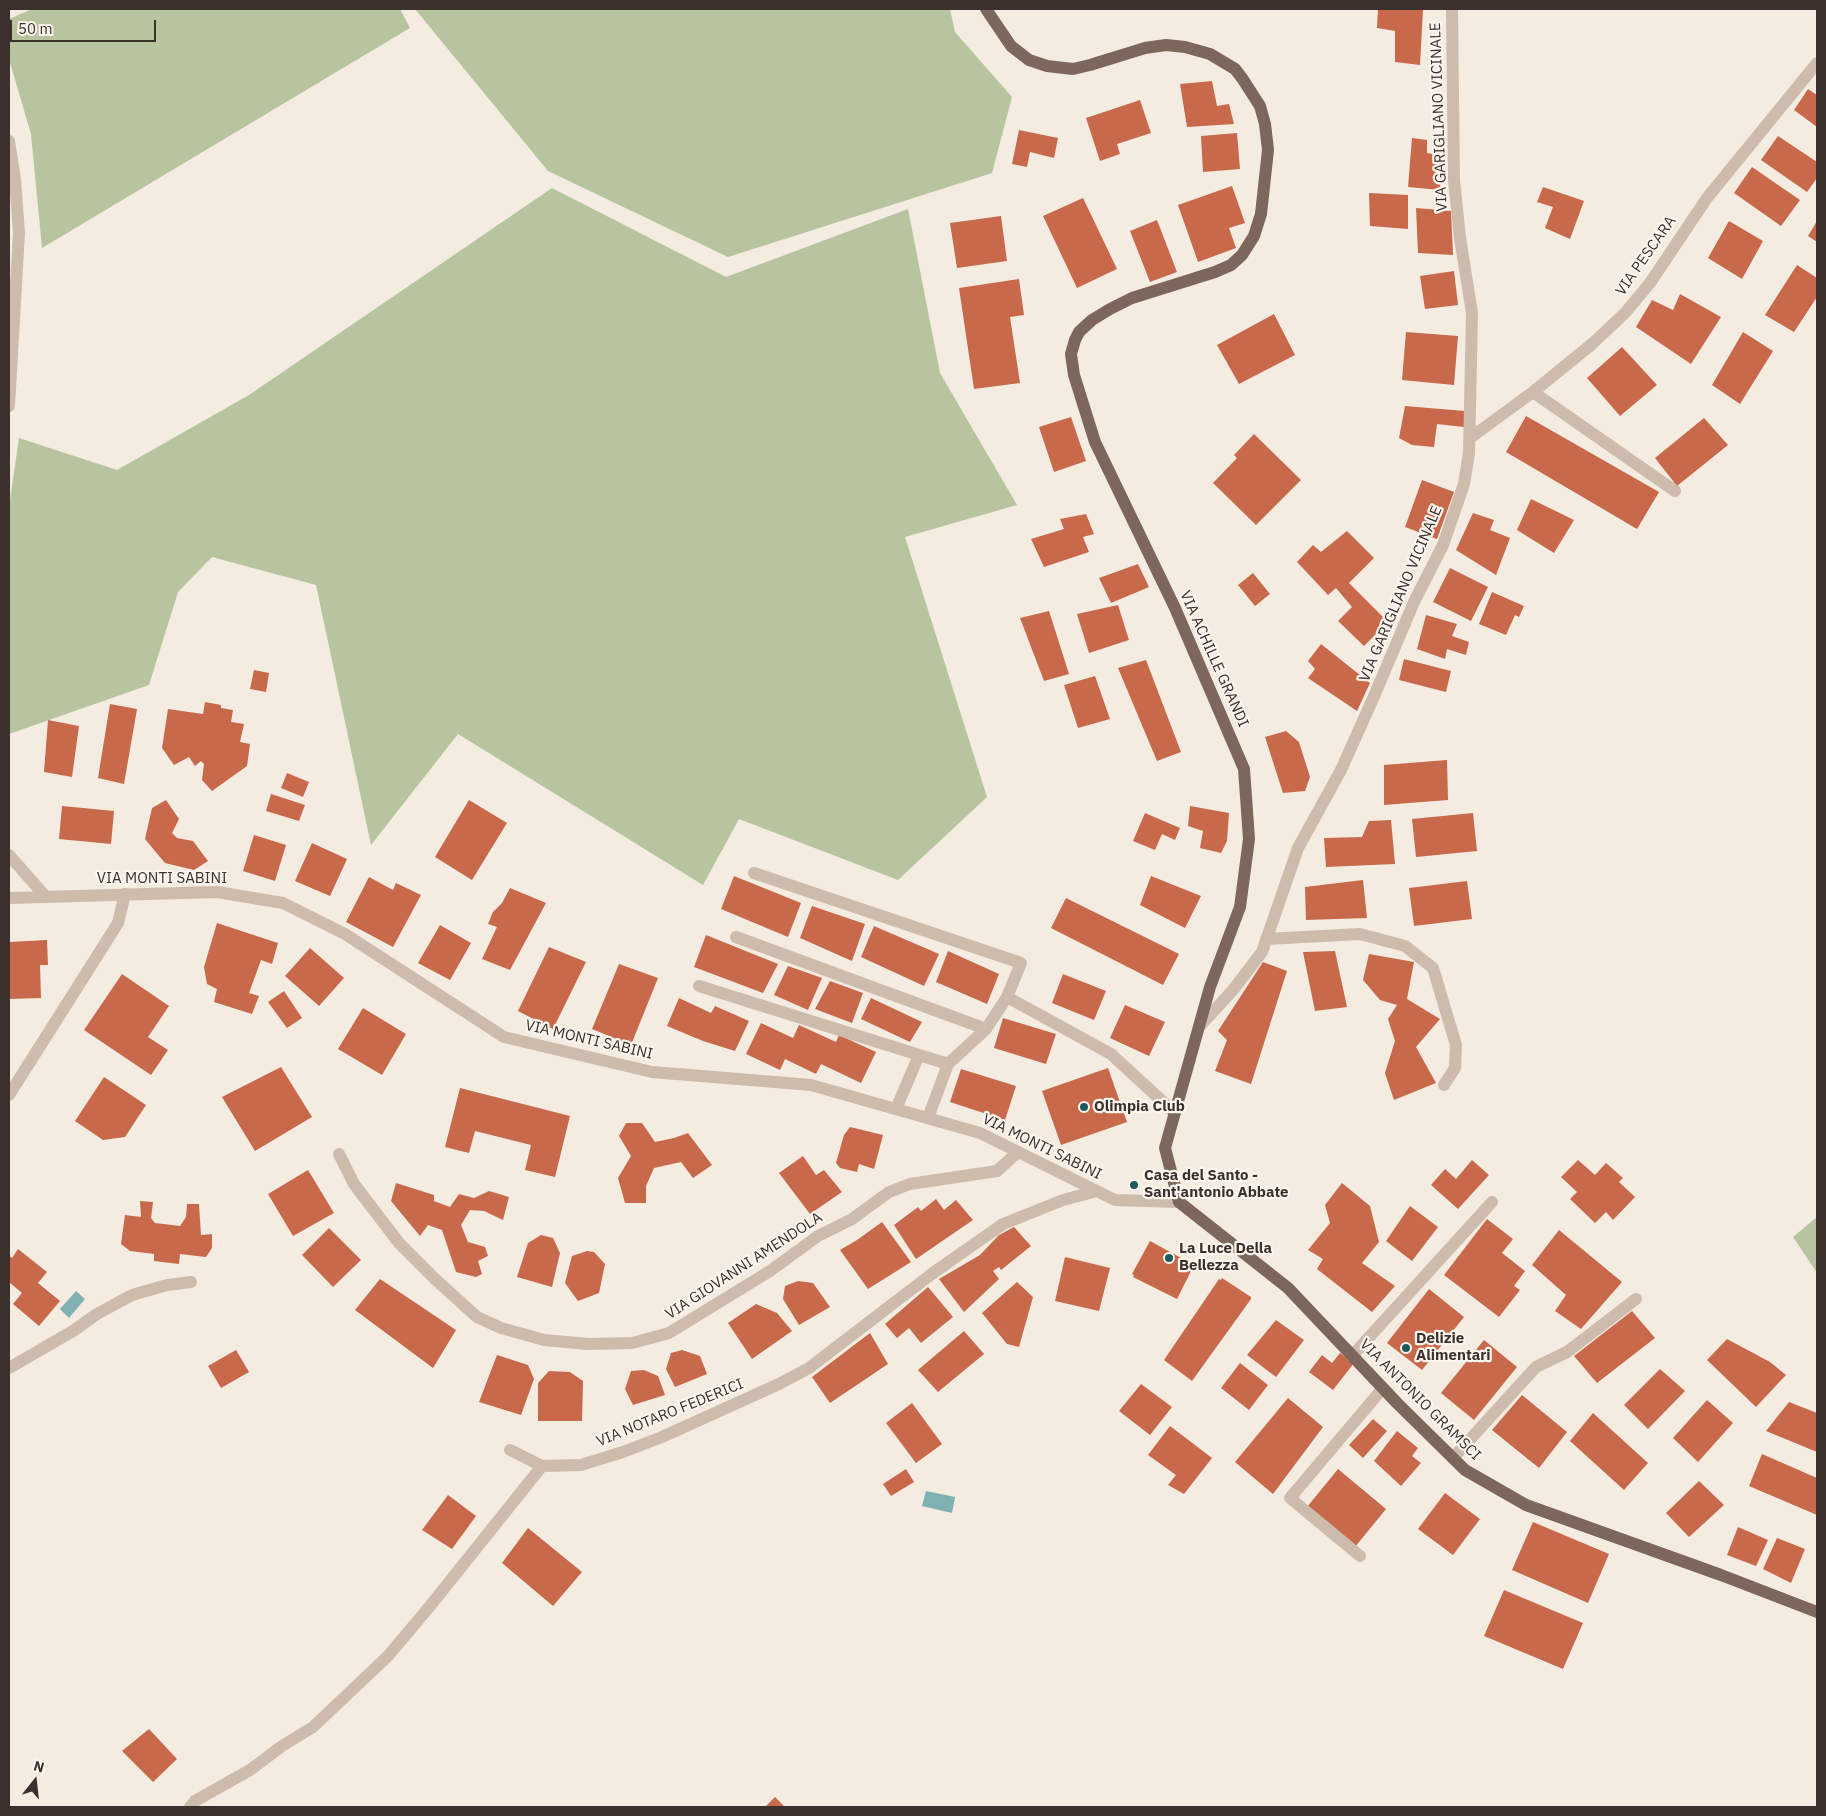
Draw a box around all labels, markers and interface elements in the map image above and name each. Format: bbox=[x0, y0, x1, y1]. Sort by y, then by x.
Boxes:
scale bar bbox=[12, 10, 159, 42]
text: 50 m bbox=[18, 19, 53, 38]
street label: VIA GARIGLIANO VICINALE bbox=[1427, 22, 1451, 212]
street label: VIA PESCARA bbox=[1612, 213, 1680, 299]
street label: VIA GARIGLIANO VICINALE bbox=[1356, 503, 1446, 685]
street label: VIA ACHILLE GRANDI bbox=[1176, 588, 1252, 730]
street label: VIA MONTI SABINI bbox=[97, 870, 227, 888]
street label: VIA MONTI SABINI bbox=[523, 1017, 655, 1063]
place label: Olimpia Club bbox=[1094, 1098, 1185, 1116]
marker: Olimpia Club bbox=[1078, 1101, 1090, 1113]
street label: VIA MONTI SABINI bbox=[979, 1110, 1105, 1184]
place label: Casa del Santo - Sant'antonio Abbate bbox=[1144, 1167, 1289, 1202]
marker: Casa del Santo - Sant'antonio Abbate bbox=[1128, 1179, 1140, 1191]
street label: VIA GIOVANNI AMENDOLA bbox=[662, 1209, 826, 1323]
place label: La Luce Della Bellezza bbox=[1179, 1240, 1272, 1275]
marker: La Luce Della Bellezza bbox=[1163, 1252, 1175, 1264]
place label: Delizie Alimentari bbox=[1416, 1330, 1491, 1365]
street label: VIA ANTONIO GRAMSCI bbox=[1356, 1336, 1484, 1464]
marker: Delizie Alimentari bbox=[1400, 1342, 1412, 1354]
street label: VIA NOTARO FEDERICI bbox=[594, 1375, 746, 1451]
north arrow bbox=[10, 1756, 60, 1806]
text: N bbox=[32, 1757, 46, 1777]

